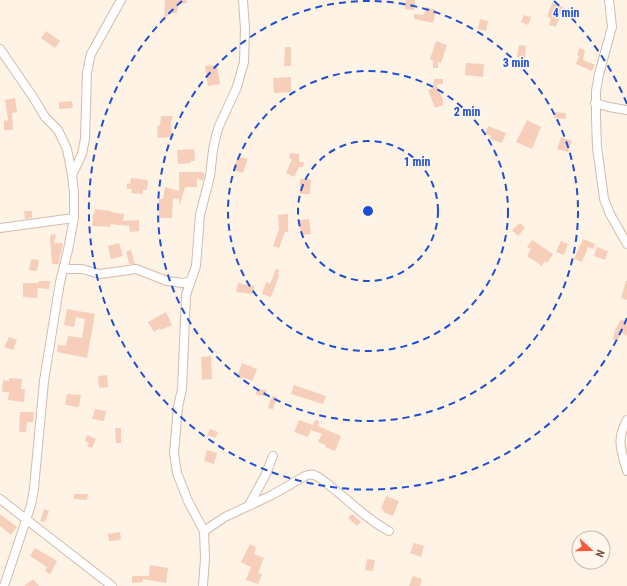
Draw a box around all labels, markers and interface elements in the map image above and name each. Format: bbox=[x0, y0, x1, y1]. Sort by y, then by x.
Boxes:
text: 4 min bbox=[553, 6, 579, 20]
text: 3 min bbox=[503, 56, 529, 70]
text: 2 min bbox=[454, 105, 480, 119]
text: 1 min bbox=[404, 155, 430, 169]
centre of rings bbox=[361, 204, 375, 218]
north arrow bbox=[571, 530, 611, 570]
text: N bbox=[593, 548, 607, 559]

